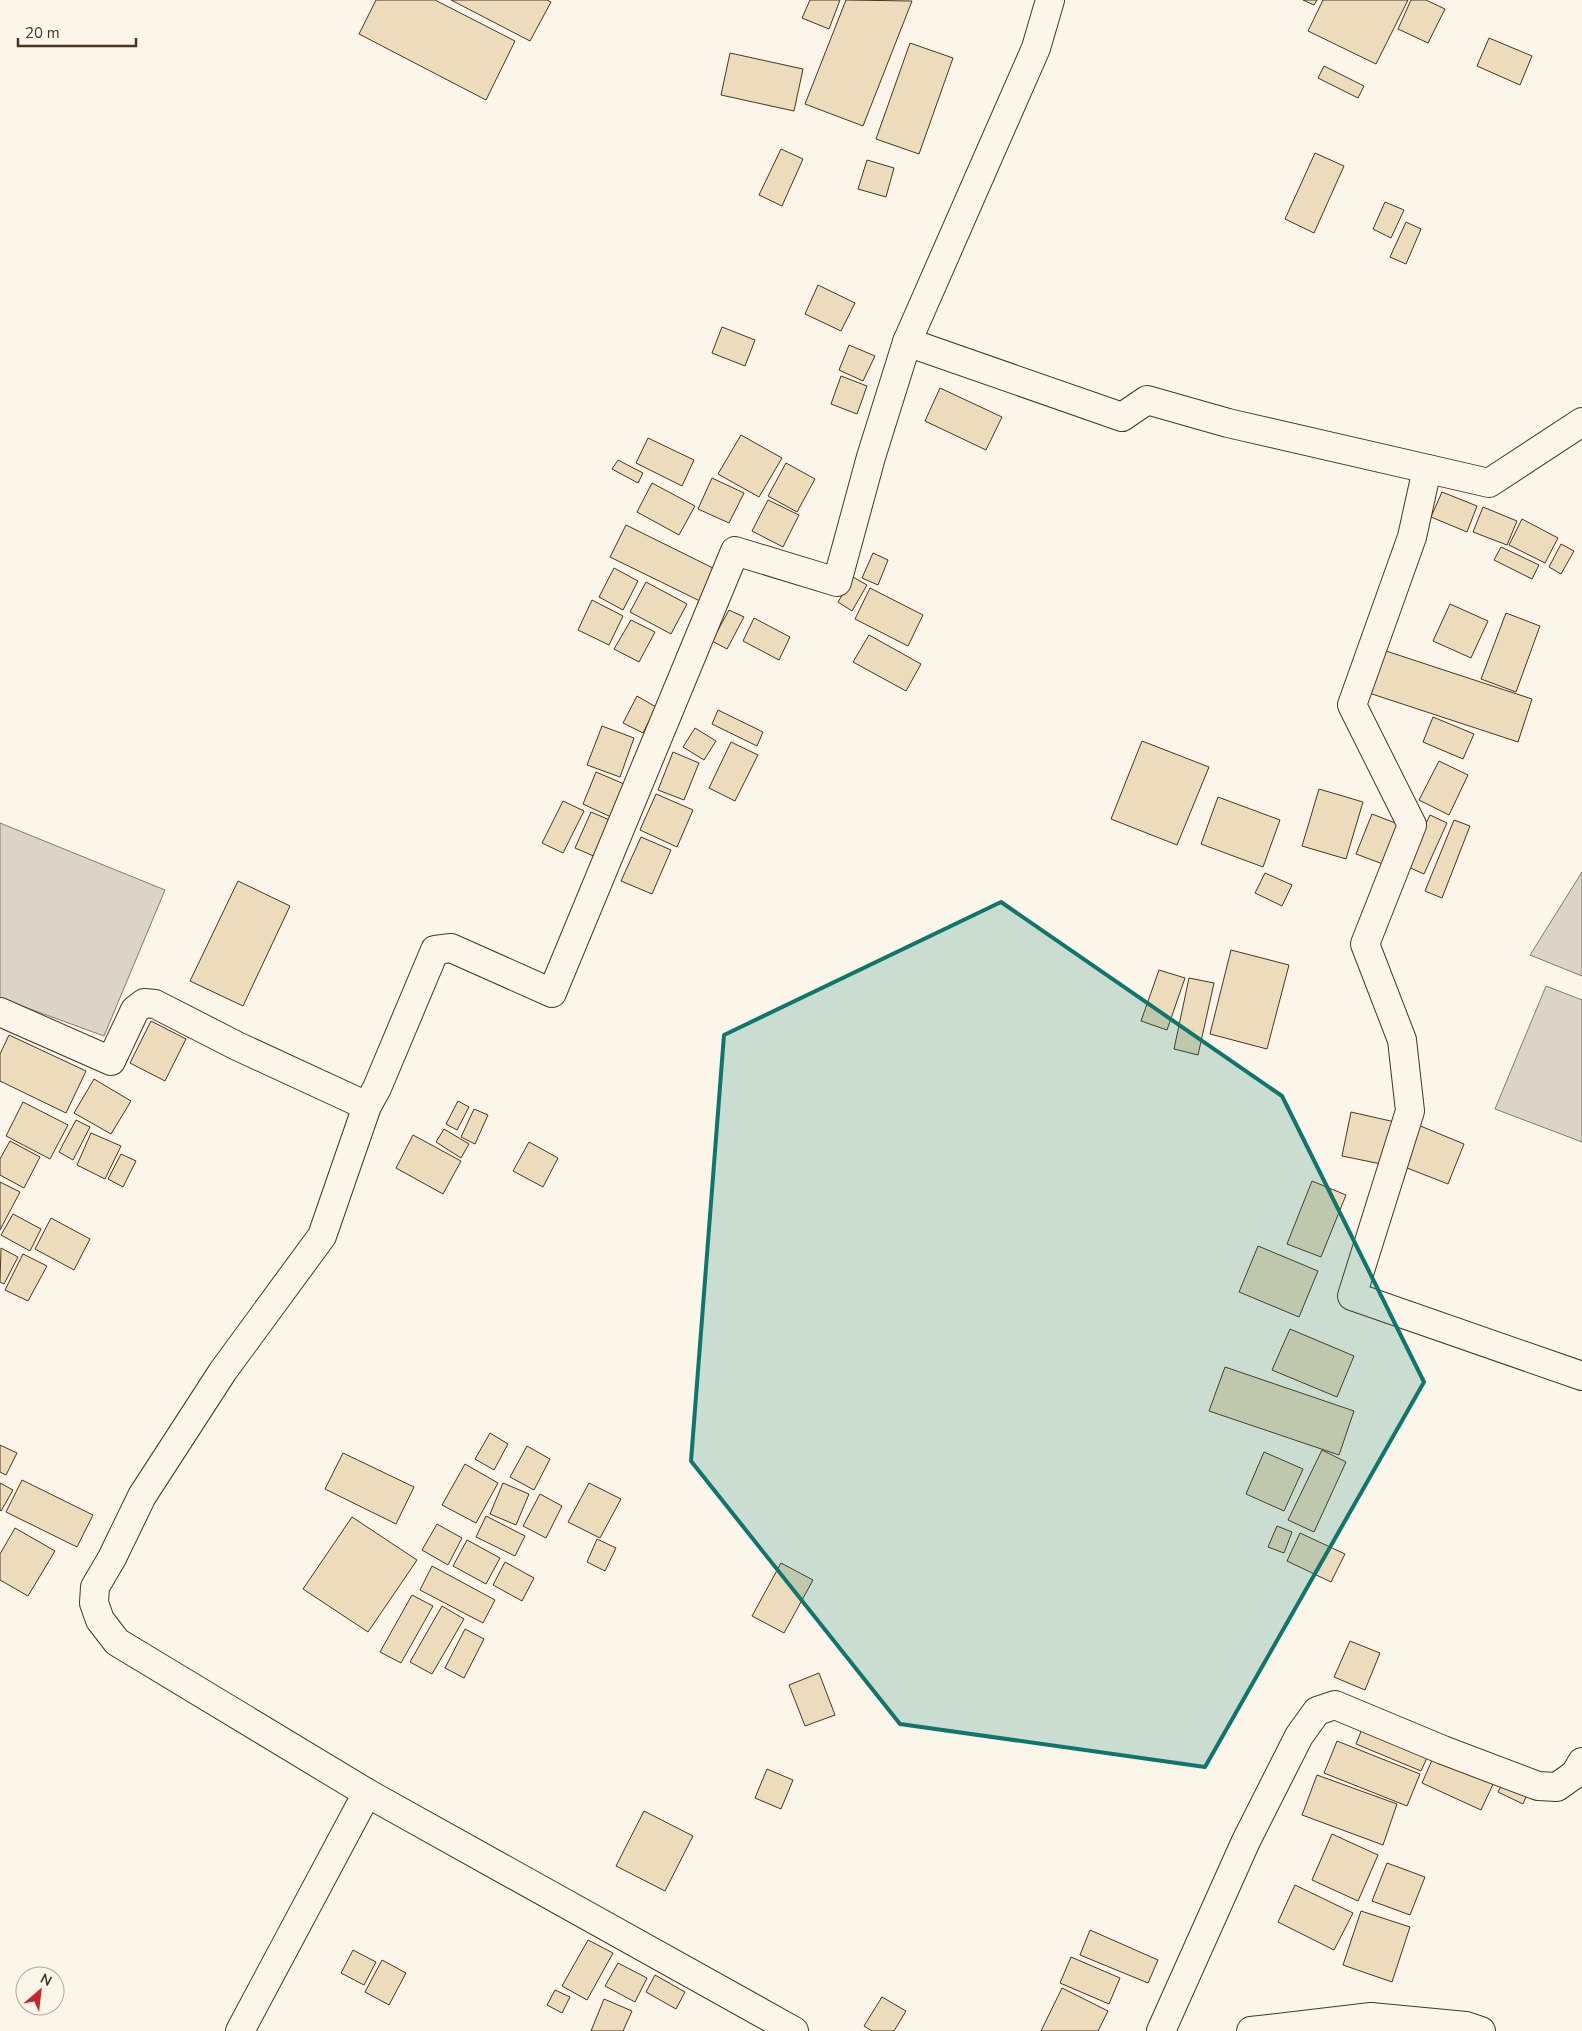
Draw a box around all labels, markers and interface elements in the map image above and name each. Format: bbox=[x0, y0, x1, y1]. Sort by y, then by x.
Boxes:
scale bar bbox=[18, 15, 135, 47]
text: 20 m bbox=[25, 23, 60, 43]
north arrow bbox=[15, 1966, 65, 2016]
text: N bbox=[37, 1969, 55, 1991]

